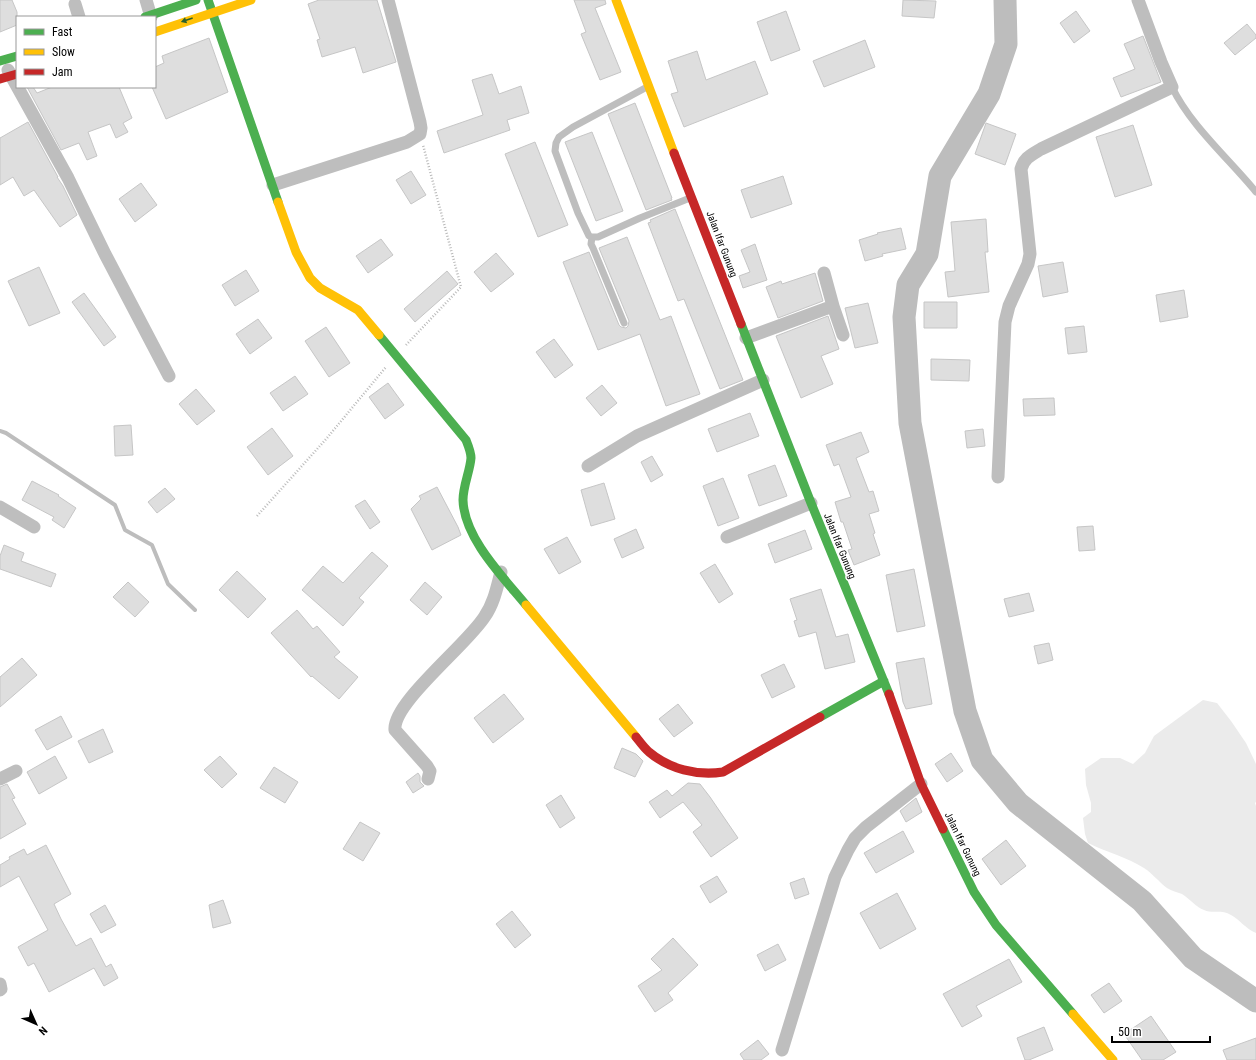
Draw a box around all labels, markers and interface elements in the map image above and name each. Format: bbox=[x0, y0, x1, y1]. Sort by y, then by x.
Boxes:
legend bbox=[16, 16, 156, 88]
one-way arrow bbox=[181, 18, 193, 24]
text: Fast bbox=[52, 25, 73, 39]
text: Slow bbox=[52, 45, 75, 59]
text: Jam bbox=[52, 65, 73, 79]
street label: Jalan Ifar Gunung bbox=[704, 209, 740, 279]
street label: Jalan Ifar Gunung bbox=[822, 512, 858, 580]
street label: Jalan Ifar Gunung bbox=[943, 810, 983, 878]
north arrow bbox=[16, 1004, 56, 1044]
scale bar bbox=[1112, 1018, 1210, 1044]
text: N bbox=[36, 1024, 50, 1038]
text: 50 m bbox=[1118, 1025, 1142, 1039]

